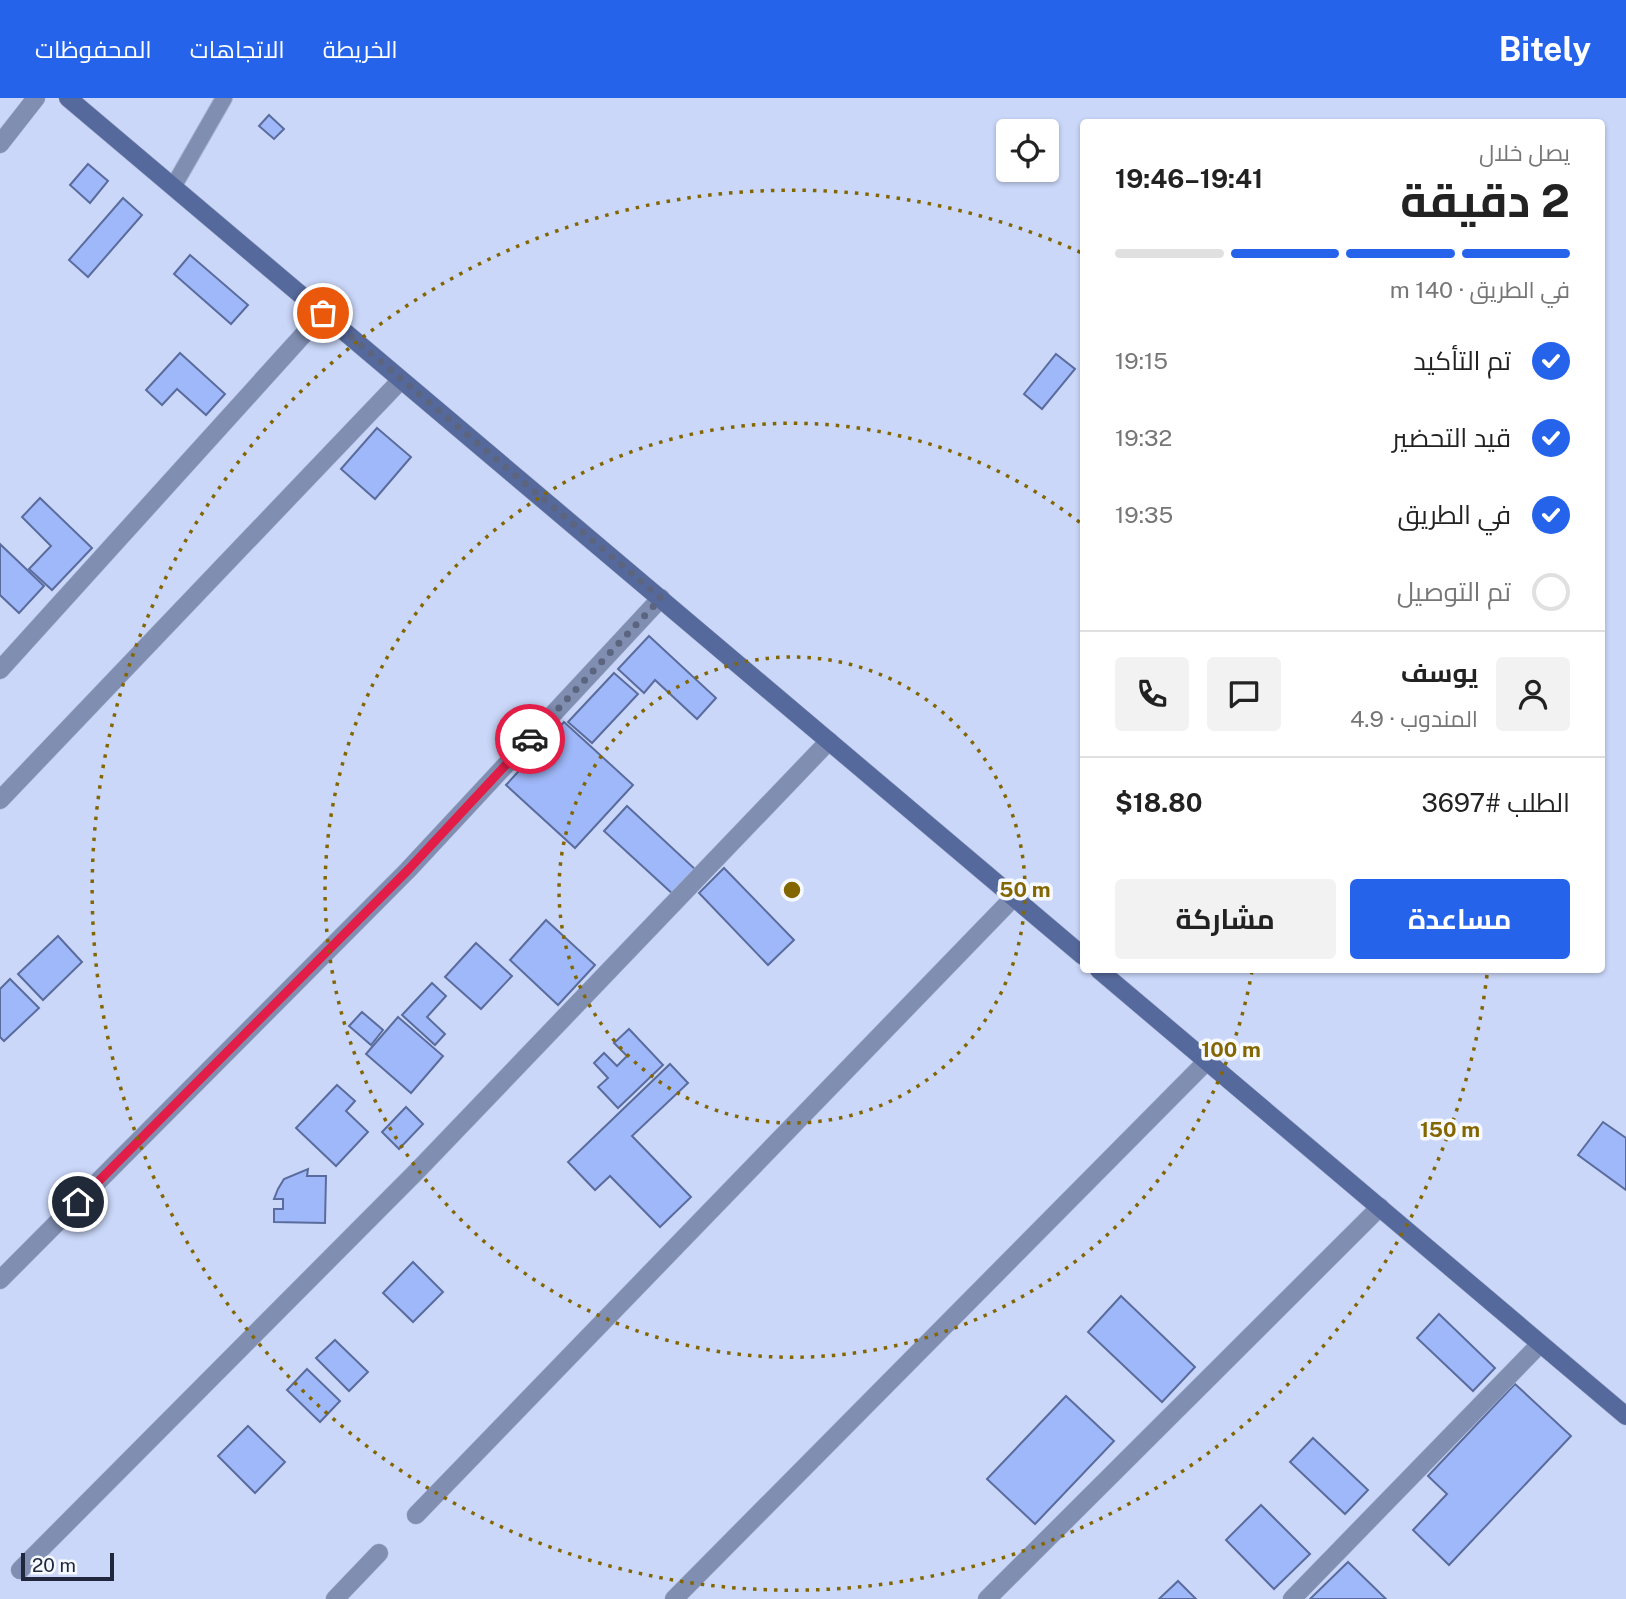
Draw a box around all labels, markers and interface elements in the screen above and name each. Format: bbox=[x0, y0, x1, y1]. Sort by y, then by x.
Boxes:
text: Bitely bbox=[1499, 30, 1591, 68]
text: المحفوظات bbox=[35, 35, 152, 63]
text: الاتجاهات bbox=[190, 35, 285, 63]
text: الخريطة bbox=[323, 35, 398, 63]
map controls bbox=[996, 119, 1059, 182]
button: locate bbox=[996, 119, 1059, 182]
text: يصل خلال bbox=[1479, 139, 1570, 166]
text: 19:41–19:46 bbox=[1115, 163, 1263, 194]
text: 2 دقيقة bbox=[1400, 173, 1570, 227]
text: في الطريق · 140 m bbox=[1390, 276, 1570, 303]
pin bbox=[293, 283, 353, 343]
icon: bag bbox=[304, 294, 342, 332]
icon: check bbox=[1532, 342, 1570, 380]
text: تم التأكيد bbox=[1413, 345, 1511, 376]
text: 19:15 bbox=[1115, 347, 1168, 374]
icon: check bbox=[1532, 419, 1570, 457]
text: قيد التحضير bbox=[1392, 422, 1511, 453]
text: 19:32 bbox=[1115, 424, 1172, 451]
icon: check bbox=[1532, 496, 1570, 534]
text: في الطريق bbox=[1397, 499, 1511, 530]
text: 19:35 bbox=[1115, 501, 1173, 528]
text: تم التوصيل bbox=[1397, 576, 1511, 607]
button: phone bbox=[1115, 657, 1189, 731]
button: chat bbox=[1207, 657, 1281, 731]
text: يوسف bbox=[1401, 657, 1478, 688]
button: person bbox=[1496, 657, 1570, 731]
courier bbox=[495, 704, 565, 774]
text: المندوب · 4.9 bbox=[1350, 705, 1478, 732]
icon: car bbox=[511, 720, 549, 758]
text: $18.80 bbox=[1115, 787, 1202, 818]
text: الطلب #3697 bbox=[1422, 787, 1570, 818]
text: 50 m bbox=[999, 877, 1051, 902]
centre of rings bbox=[780, 878, 804, 902]
button: مشاركة bbox=[1115, 879, 1336, 959]
button: مساعدة bbox=[1350, 879, 1570, 959]
text: 100 m bbox=[1201, 1037, 1261, 1062]
text: 150 m bbox=[1420, 1117, 1480, 1142]
pin bbox=[48, 1172, 108, 1232]
icon: home bbox=[59, 1183, 97, 1221]
scale bar bbox=[21, 1550, 114, 1582]
text: 20 m bbox=[32, 1554, 76, 1576]

